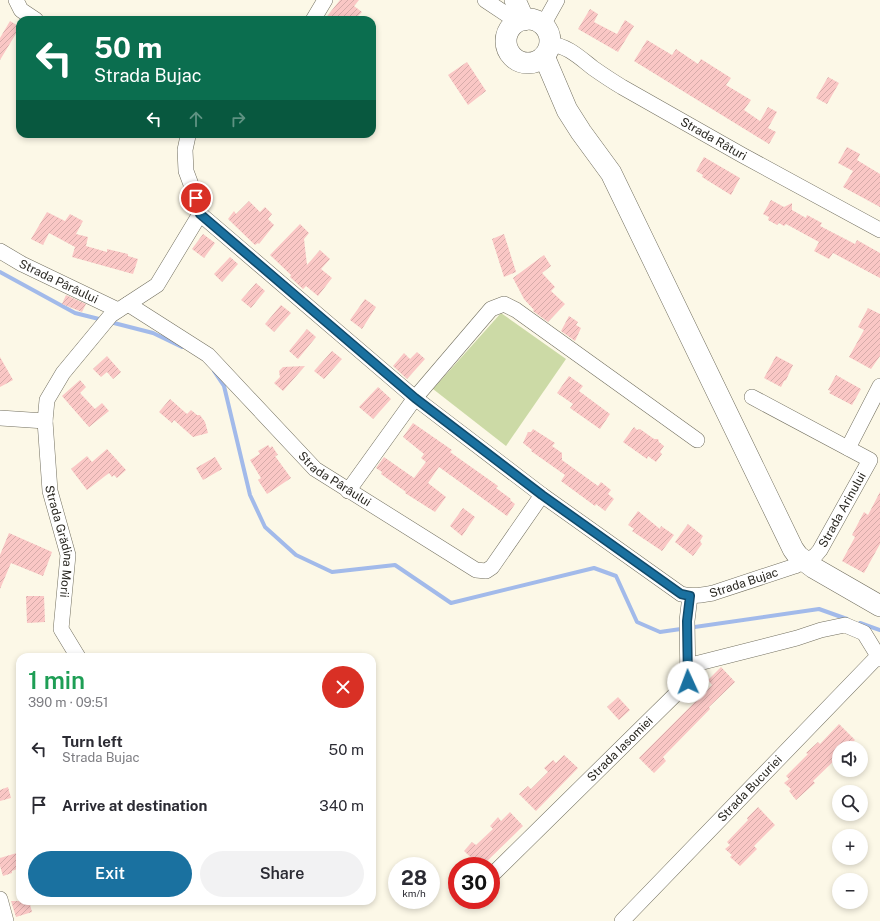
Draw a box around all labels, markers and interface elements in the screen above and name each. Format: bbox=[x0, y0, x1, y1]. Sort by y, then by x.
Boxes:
text: 50 m bbox=[94, 31, 162, 64]
icon: left bbox=[28, 32, 80, 84]
text: Strada Bujac bbox=[94, 65, 201, 86]
icon: left bbox=[143, 108, 165, 130]
icon: ahead bbox=[185, 108, 207, 130]
icon: right bbox=[227, 108, 249, 130]
street label: Strada Râturi bbox=[678, 115, 749, 163]
pin bbox=[179, 181, 213, 215]
icon: arrive bbox=[185, 187, 207, 209]
street label: Strada Pârâului bbox=[17, 257, 100, 306]
street label: Strada Pârâului bbox=[295, 449, 374, 509]
street label: Strada Arinului bbox=[816, 470, 869, 550]
street label: Strada Grădina Morii bbox=[43, 485, 75, 598]
street label: Strada Bujac bbox=[708, 565, 780, 601]
position arrow bbox=[667, 661, 709, 703]
text: 1 min bbox=[28, 666, 85, 694]
button: close bbox=[322, 666, 364, 708]
text: 390 m · 09:51 bbox=[28, 695, 108, 710]
street label: Strada Iasomiei bbox=[584, 714, 656, 784]
text: Turn left bbox=[62, 733, 123, 750]
icon: left bbox=[28, 738, 50, 760]
text: 50 m bbox=[329, 741, 364, 758]
map controls bbox=[832, 741, 868, 909]
button: sound bbox=[832, 741, 868, 777]
text: Strada Bujac bbox=[62, 750, 140, 765]
street label: Strada Bucuriei bbox=[715, 753, 785, 825]
button: search bbox=[832, 785, 868, 821]
icon: arrive bbox=[28, 794, 50, 816]
text: Arrive at destination bbox=[62, 797, 207, 814]
text: 340 m bbox=[319, 797, 364, 814]
button: + bbox=[832, 829, 868, 865]
button: Exit bbox=[28, 851, 192, 897]
button: Share bbox=[200, 851, 364, 897]
speed limit sign: 30 bbox=[448, 857, 500, 909]
text: 28 bbox=[401, 866, 427, 890]
button: − bbox=[832, 873, 868, 909]
text: km/h bbox=[402, 887, 426, 899]

